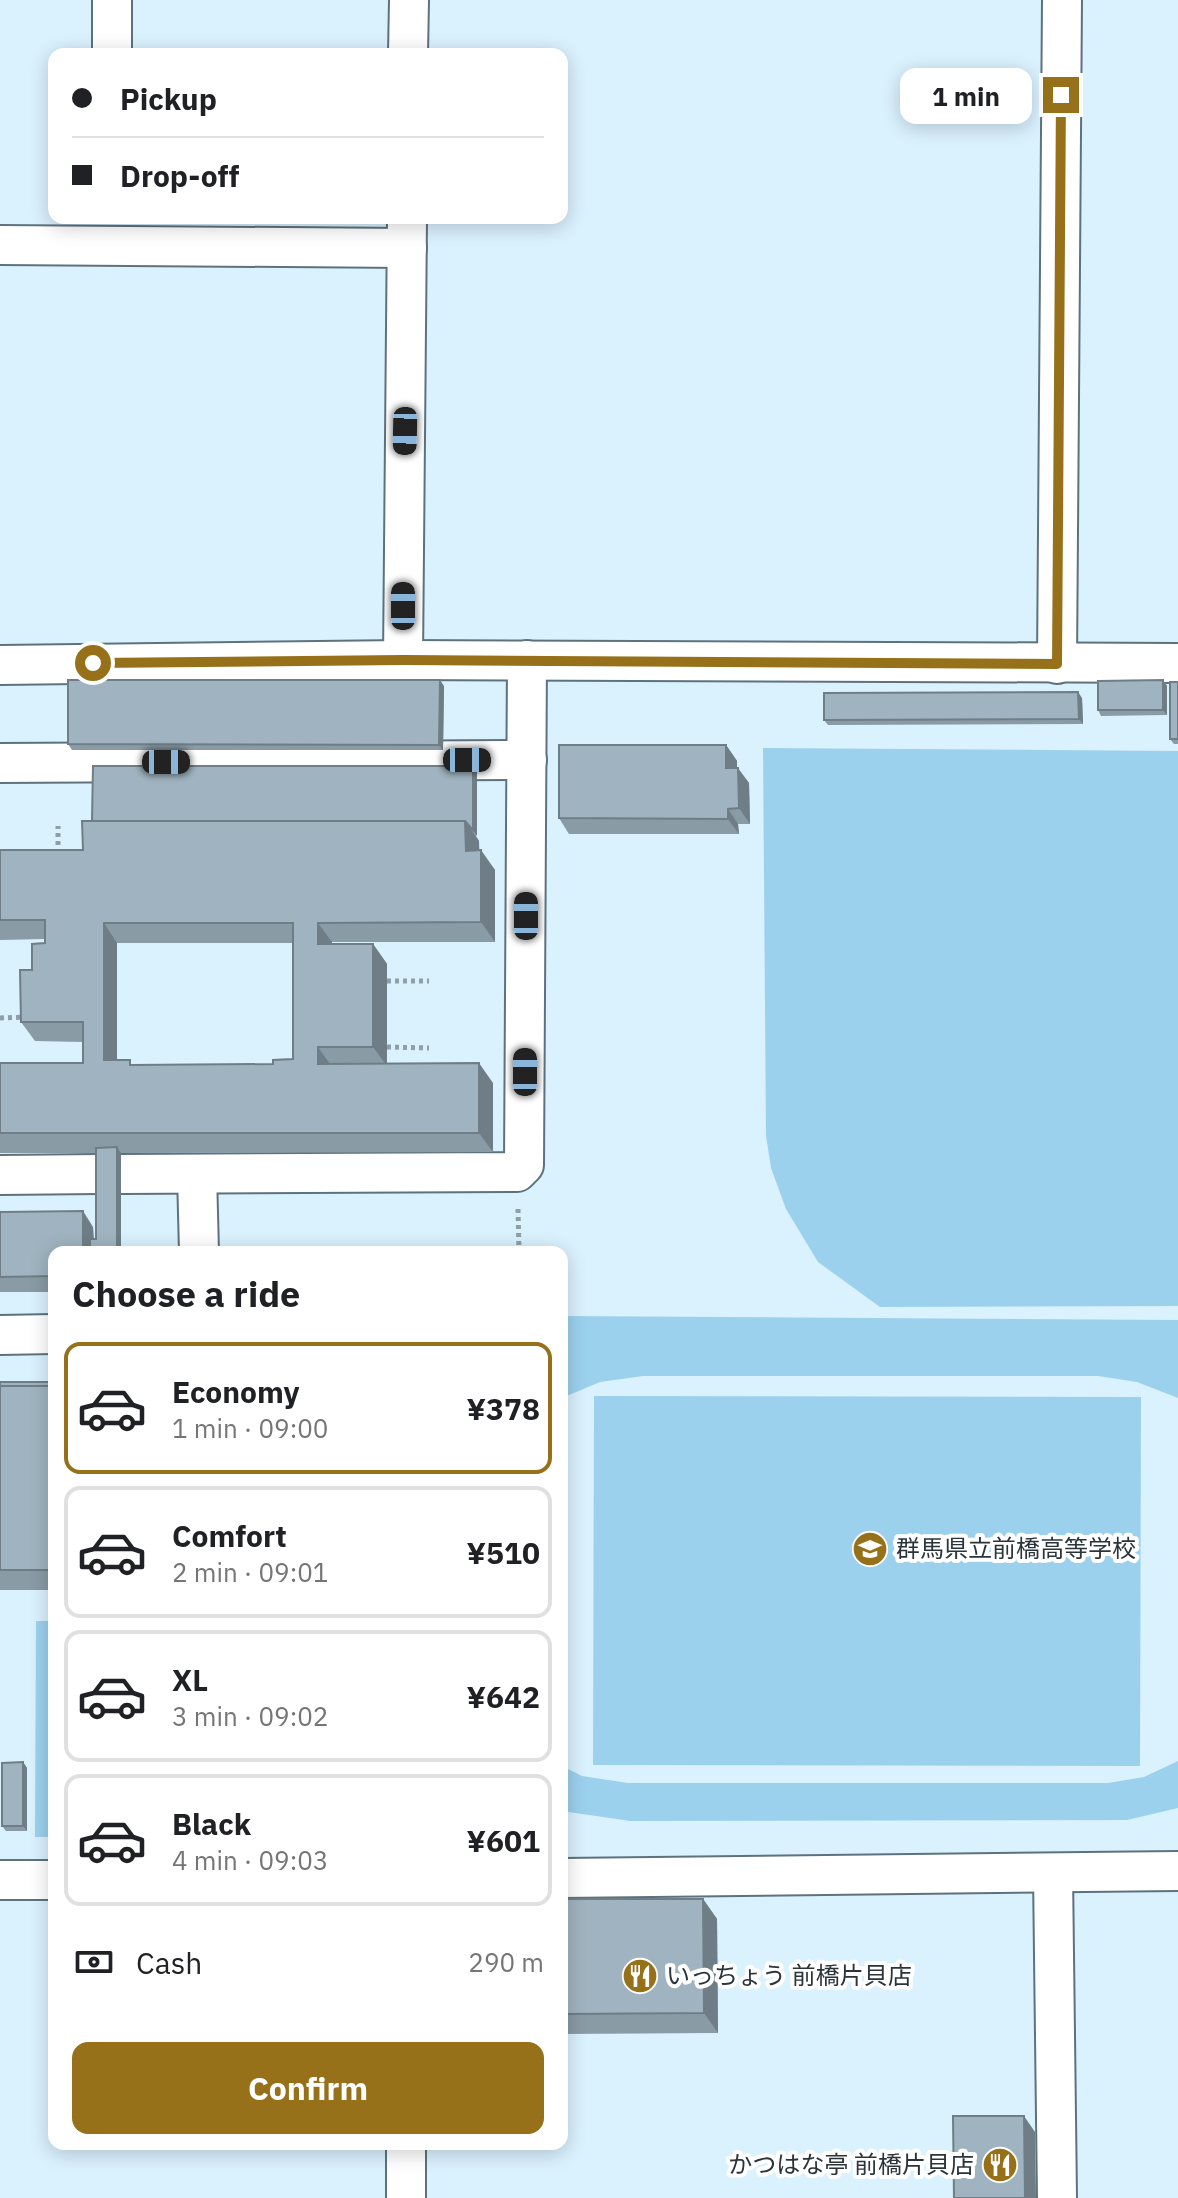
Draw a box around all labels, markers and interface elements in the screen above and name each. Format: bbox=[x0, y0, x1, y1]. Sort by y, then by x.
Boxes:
callout: 1 min bbox=[901, 67, 1033, 123]
route end bbox=[1043, 77, 1079, 113]
text: Pickup bbox=[120, 79, 217, 118]
text: 1 min bbox=[932, 79, 1000, 113]
text: Drop-off bbox=[120, 156, 239, 195]
car bbox=[393, 407, 417, 455]
car bbox=[391, 582, 415, 630]
route start bbox=[75, 645, 111, 681]
car bbox=[443, 748, 491, 772]
car bbox=[142, 750, 190, 774]
car bbox=[514, 892, 538, 940]
car bbox=[513, 1048, 537, 1096]
text: Choose a ride bbox=[72, 1270, 300, 1317]
icon: car bbox=[76, 1372, 148, 1444]
text: Economy bbox=[172, 1372, 300, 1411]
text: ¥378 bbox=[467, 1389, 540, 1428]
text: 1 min · 09:00 bbox=[172, 1411, 328, 1445]
icon: car bbox=[76, 1516, 148, 1588]
text: Comfort bbox=[172, 1516, 287, 1555]
school or university icon: 群馬県立前橋高等学校 bbox=[851, 1530, 889, 1568]
place label: 群馬県立前橋高等学校 bbox=[896, 1532, 1136, 1564]
text: ¥510 bbox=[467, 1533, 540, 1572]
text: 2 min · 09:01 bbox=[172, 1555, 328, 1589]
icon: car bbox=[76, 1660, 148, 1732]
text: XL bbox=[172, 1660, 208, 1699]
text: ¥642 bbox=[467, 1677, 540, 1716]
text: 3 min · 09:02 bbox=[172, 1699, 328, 1733]
icon: car bbox=[76, 1804, 148, 1876]
text: Black bbox=[172, 1804, 251, 1843]
text: ¥601 bbox=[467, 1821, 540, 1860]
text: 4 min · 09:03 bbox=[172, 1843, 328, 1877]
icon: cash bbox=[72, 1940, 116, 1984]
text: Cash bbox=[136, 1943, 202, 1982]
text: 290 m bbox=[468, 1945, 544, 1979]
restaurant icon: いっちょう 前橋片貝店 bbox=[621, 1957, 659, 1995]
place label: いっちょう 前橋片貝店 bbox=[666, 1959, 912, 1991]
button: Confirm bbox=[72, 2042, 544, 2134]
restaurant icon: かつはな亭 前橋片貝店 bbox=[981, 2146, 1019, 2184]
place label: かつはな亭 前橋片貝店 bbox=[728, 2148, 974, 2180]

